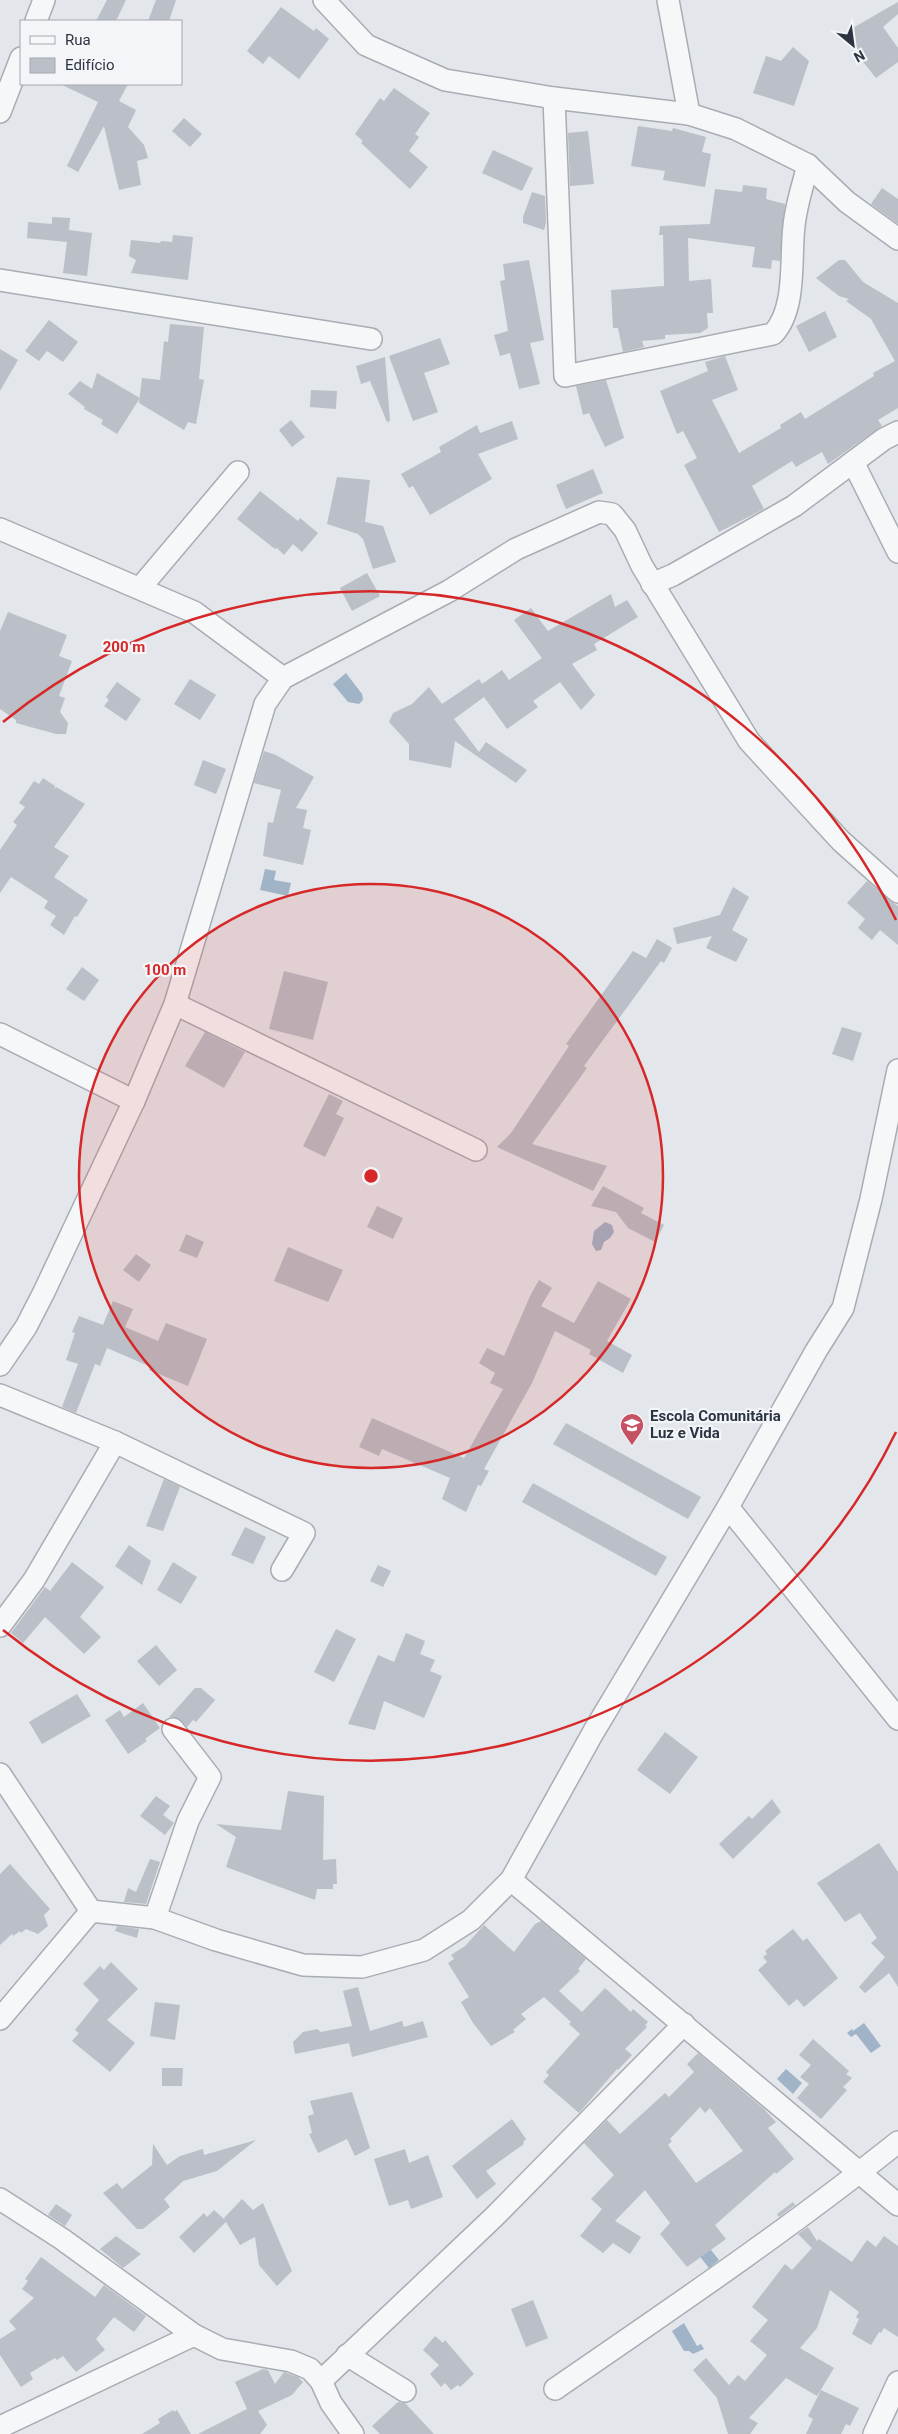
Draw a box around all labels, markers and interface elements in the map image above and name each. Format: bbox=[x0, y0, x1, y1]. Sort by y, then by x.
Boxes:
legend bbox=[20, 20, 182, 85]
north arrow bbox=[828, 20, 878, 70]
text: Rua bbox=[65, 31, 91, 49]
text: N bbox=[851, 47, 868, 66]
text: Edifício bbox=[65, 56, 114, 74]
text: 200 m bbox=[103, 638, 145, 656]
text: 100 m bbox=[144, 961, 186, 979]
centre of rings bbox=[362, 1167, 380, 1185]
place label: Escola Comunitária Luz e Vida bbox=[650, 1407, 781, 1442]
school or university icon: Escola Comunitária Luz e Vida bbox=[619, 1412, 645, 1446]

